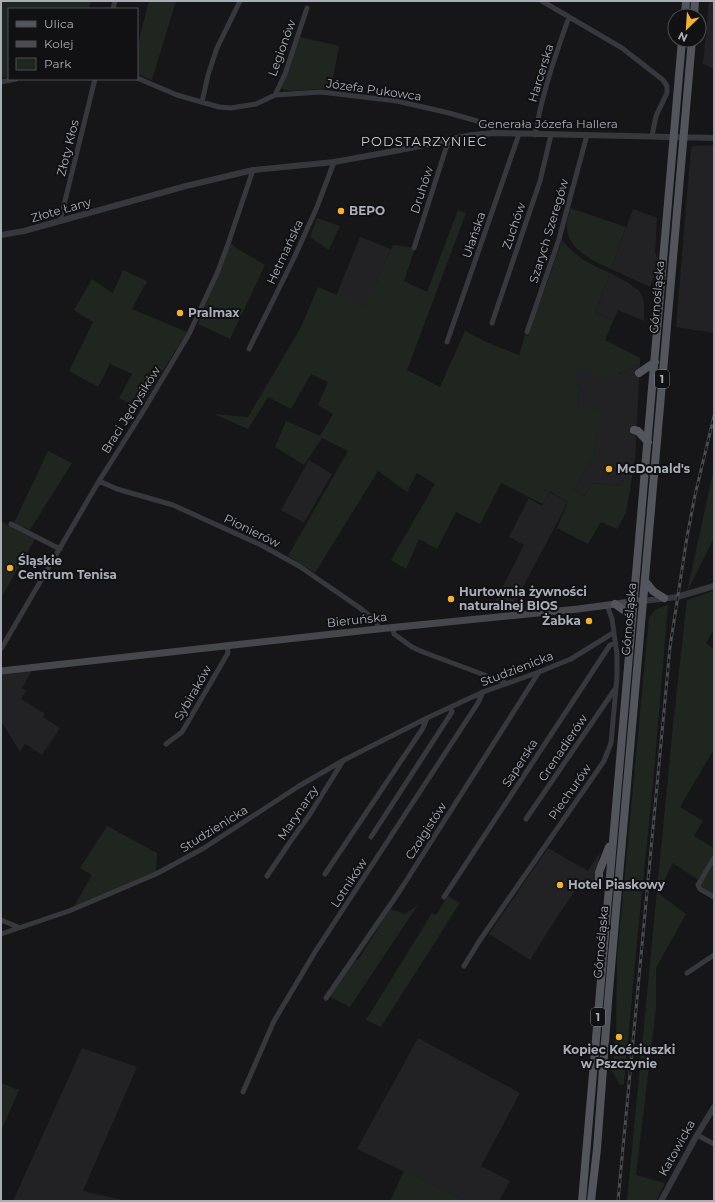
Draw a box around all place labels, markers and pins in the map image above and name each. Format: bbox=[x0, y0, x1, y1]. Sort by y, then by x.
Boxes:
place label: BEPO bbox=[349, 203, 385, 218]
marker: BEPO bbox=[336, 206, 346, 216]
place label: Pralmax bbox=[188, 305, 240, 320]
marker: Pralmax bbox=[175, 308, 185, 318]
place label: McDonald's bbox=[617, 461, 691, 476]
marker: McDonald's bbox=[604, 464, 614, 474]
place label: Śląskie Centrum Tenisa bbox=[18, 553, 117, 582]
marker: Śląskie Centrum Tenisa bbox=[5, 563, 15, 573]
place label: Hurtownia żywności naturalnej BIOS bbox=[459, 584, 587, 613]
marker: Hurtownia żywności naturalnej BIOS bbox=[446, 594, 456, 604]
place label: Żabka bbox=[542, 613, 581, 628]
marker: Żabka bbox=[584, 616, 594, 626]
place label: Hotel Piaskowy bbox=[568, 877, 666, 892]
marker: Hotel Piaskowy bbox=[555, 880, 565, 890]
marker: Kopiec Kościuszki w Pszczynie bbox=[614, 1032, 624, 1042]
place label: Kopiec Kościuszki w Pszczynie bbox=[563, 1042, 675, 1071]

